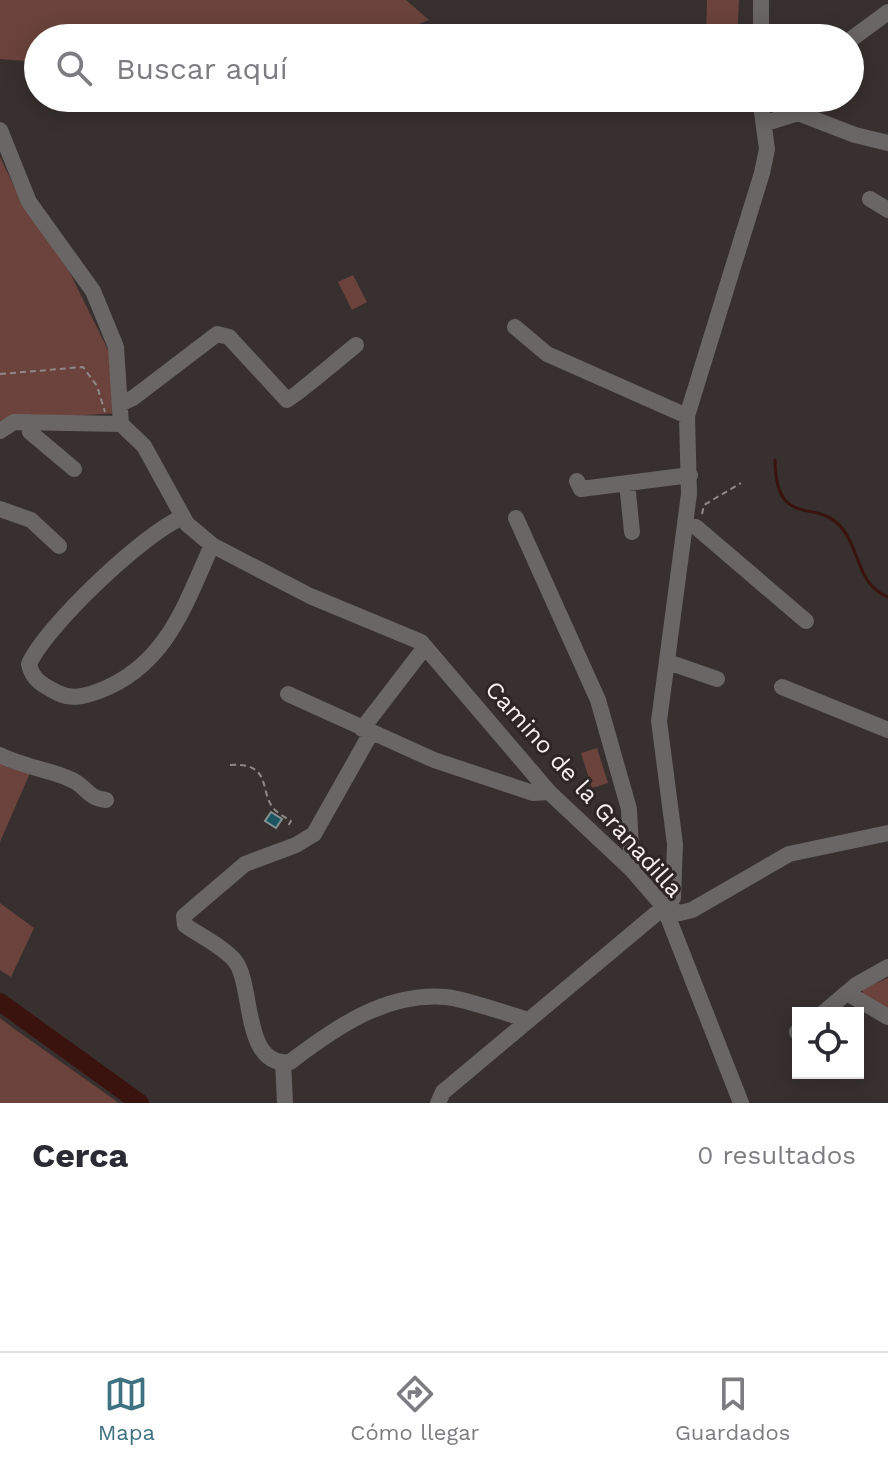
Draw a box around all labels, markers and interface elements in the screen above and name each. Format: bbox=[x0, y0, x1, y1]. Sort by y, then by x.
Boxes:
search box bbox=[24, 24, 864, 112]
icon: search bbox=[52, 46, 96, 90]
text: Buscar aquí bbox=[116, 51, 288, 86]
street label: Camino de la Granadilla bbox=[480, 675, 688, 903]
map controls bbox=[792, 1007, 864, 1079]
button: locate bbox=[792, 1007, 864, 1079]
text: Cerca bbox=[32, 1135, 128, 1175]
text: 0 resultados bbox=[697, 1140, 856, 1170]
tab: Mapa bbox=[98, 1372, 155, 1445]
tab: Cómo llegar bbox=[350, 1372, 480, 1445]
tab: Guardados bbox=[675, 1372, 790, 1445]

